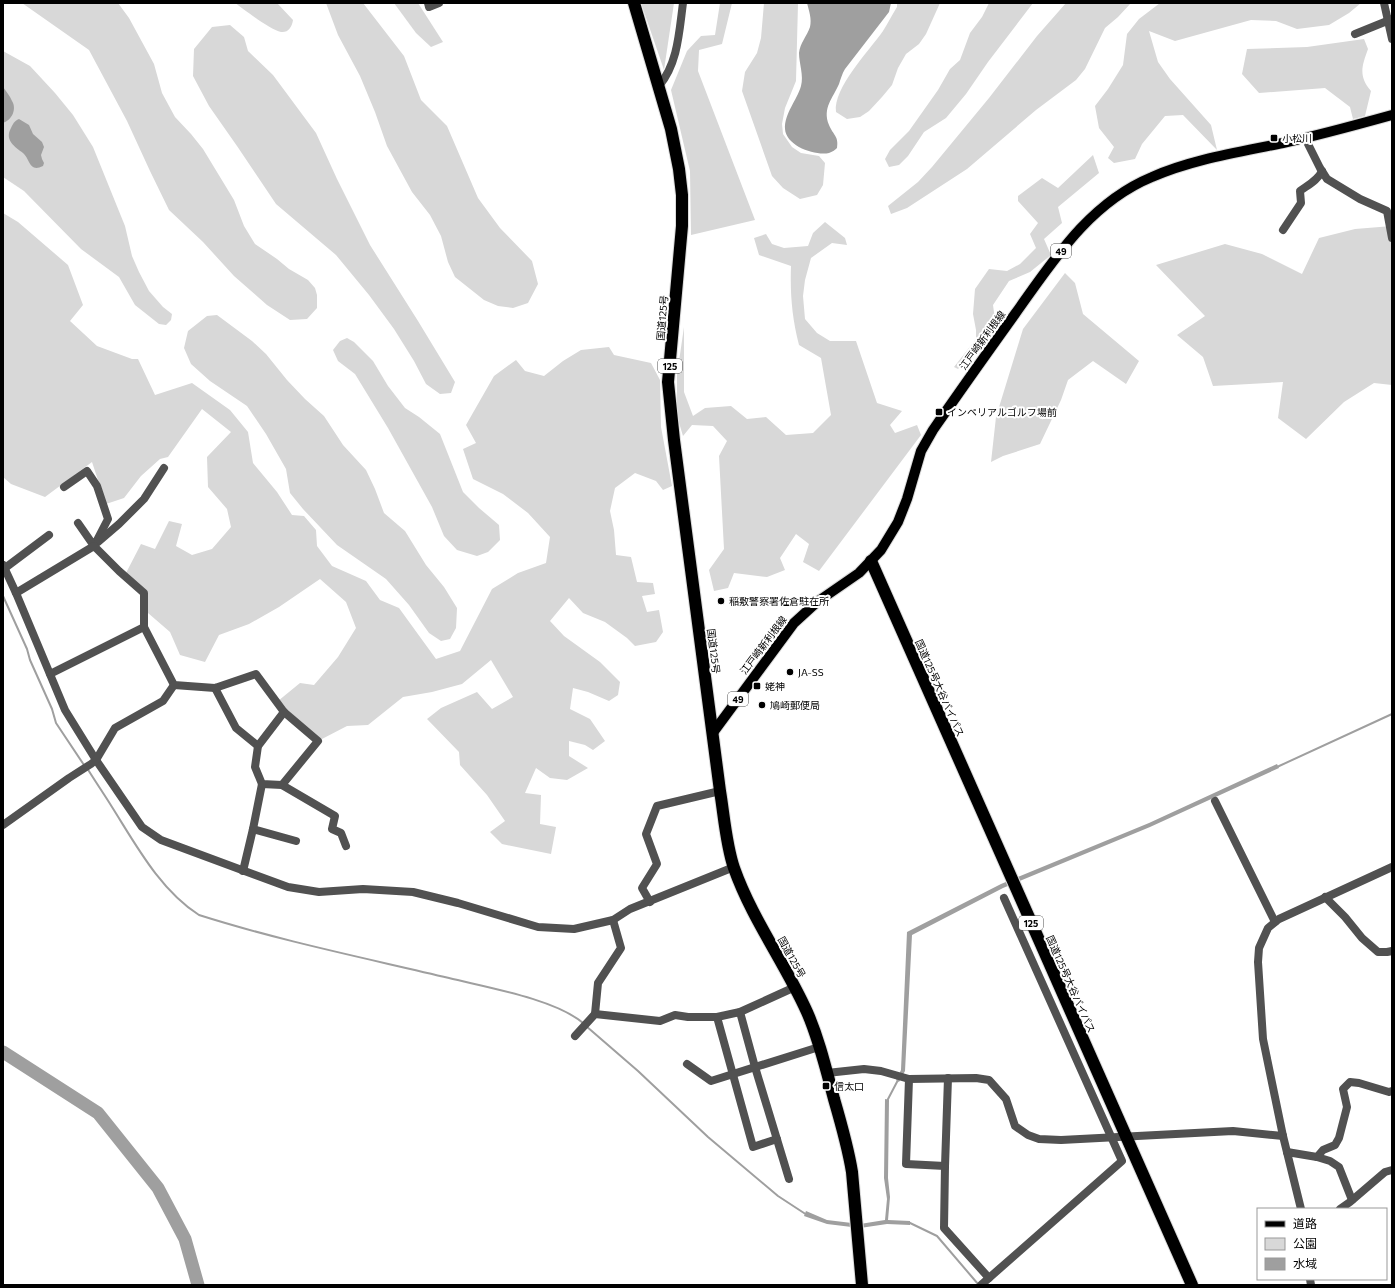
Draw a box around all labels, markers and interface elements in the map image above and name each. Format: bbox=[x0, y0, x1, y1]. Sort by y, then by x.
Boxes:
place label: 小松川 bbox=[1282, 132, 1312, 144]
marker: 小松川 bbox=[1269, 133, 1279, 143]
road number: 49 bbox=[1051, 244, 1071, 258]
street label: 国道125号 bbox=[654, 295, 670, 341]
street label: 江戸崎新利根線 bbox=[957, 308, 1007, 372]
road number: 125 bbox=[658, 359, 682, 373]
place label: インペリアルゴルフ場前 bbox=[947, 406, 1057, 418]
marker: インペリアルゴルフ場前 bbox=[934, 407, 944, 417]
place label: 稲敷警察署佐倉駐在所 bbox=[729, 595, 829, 607]
marker: 稲敷警察署佐倉駐在所 bbox=[716, 596, 726, 606]
street label: 江戸崎新利根線 bbox=[737, 613, 789, 677]
street label: 国道125号 bbox=[705, 628, 723, 674]
street label: 国道125号大谷バイパス bbox=[913, 637, 967, 739]
place label: JA-SS bbox=[798, 666, 824, 678]
marker: JA-SS bbox=[785, 667, 795, 677]
place label: 姥神 bbox=[765, 680, 785, 692]
marker: 姥神 bbox=[752, 681, 762, 691]
road number: 49 bbox=[728, 692, 748, 706]
place label: 鳩崎郵便局 bbox=[770, 699, 820, 711]
marker: 鳩崎郵便局 bbox=[757, 700, 767, 710]
road number: 125 bbox=[1019, 916, 1043, 930]
street label: 国道125号大谷バイパス bbox=[1044, 933, 1098, 1035]
street label: 国道125号 bbox=[776, 934, 808, 980]
place label: 信太口 bbox=[834, 1080, 864, 1092]
marker: 信太口 bbox=[821, 1081, 831, 1091]
legend bbox=[1257, 1208, 1387, 1280]
text: 道路 bbox=[1293, 1216, 1317, 1230]
text: 公園 bbox=[1293, 1236, 1317, 1250]
text: 水域 bbox=[1293, 1256, 1317, 1270]

